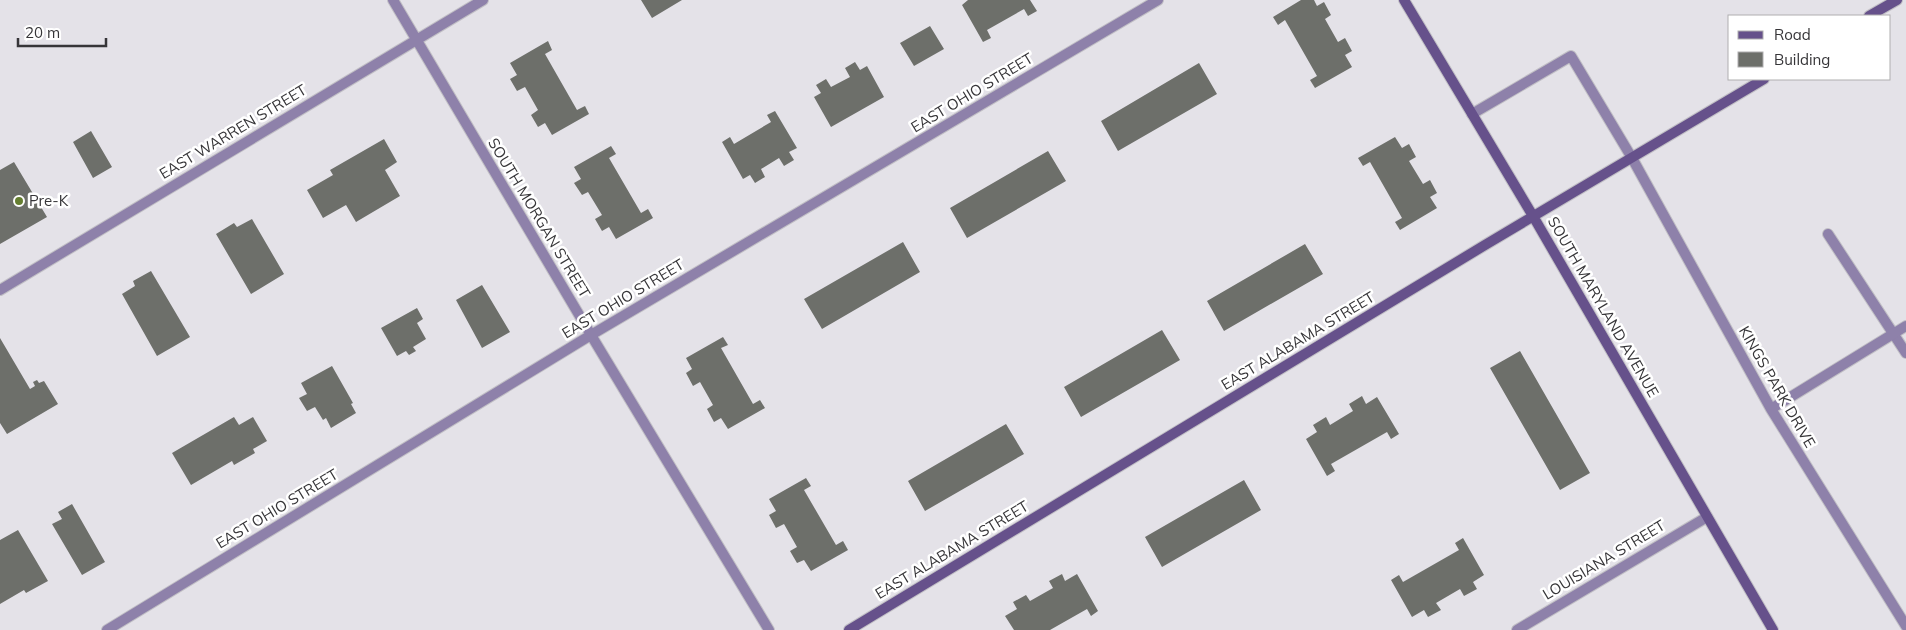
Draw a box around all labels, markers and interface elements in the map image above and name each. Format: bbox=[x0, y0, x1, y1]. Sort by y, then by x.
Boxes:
scale bar bbox=[18, 15, 105, 47]
legend bbox=[1728, 15, 1891, 80]
text: 20 m bbox=[25, 23, 60, 42]
text: Road bbox=[1774, 25, 1811, 44]
street label: EAST OHIO STREET bbox=[907, 49, 1036, 137]
text: Building bbox=[1774, 50, 1830, 69]
street label: EAST WARREN STREET bbox=[156, 80, 310, 183]
street label: SOUTH MORGAN STREET bbox=[484, 134, 595, 301]
place label: Pre-K bbox=[29, 191, 69, 210]
marker: Pre-K bbox=[13, 195, 25, 207]
street label: SOUTH MARYLAND AVENUE bbox=[1544, 213, 1663, 401]
street label: EAST OHIO STREET bbox=[558, 255, 687, 343]
street label: EAST ALABAMA STREET bbox=[1218, 287, 1378, 394]
street label: KINGS PARK DRIVE bbox=[1735, 323, 1820, 451]
street label: EAST OHIO STREET bbox=[212, 465, 341, 553]
street label: EAST ALABAMA STREET bbox=[872, 496, 1032, 603]
street label: LOUISIANA STREET bbox=[1539, 516, 1668, 604]

